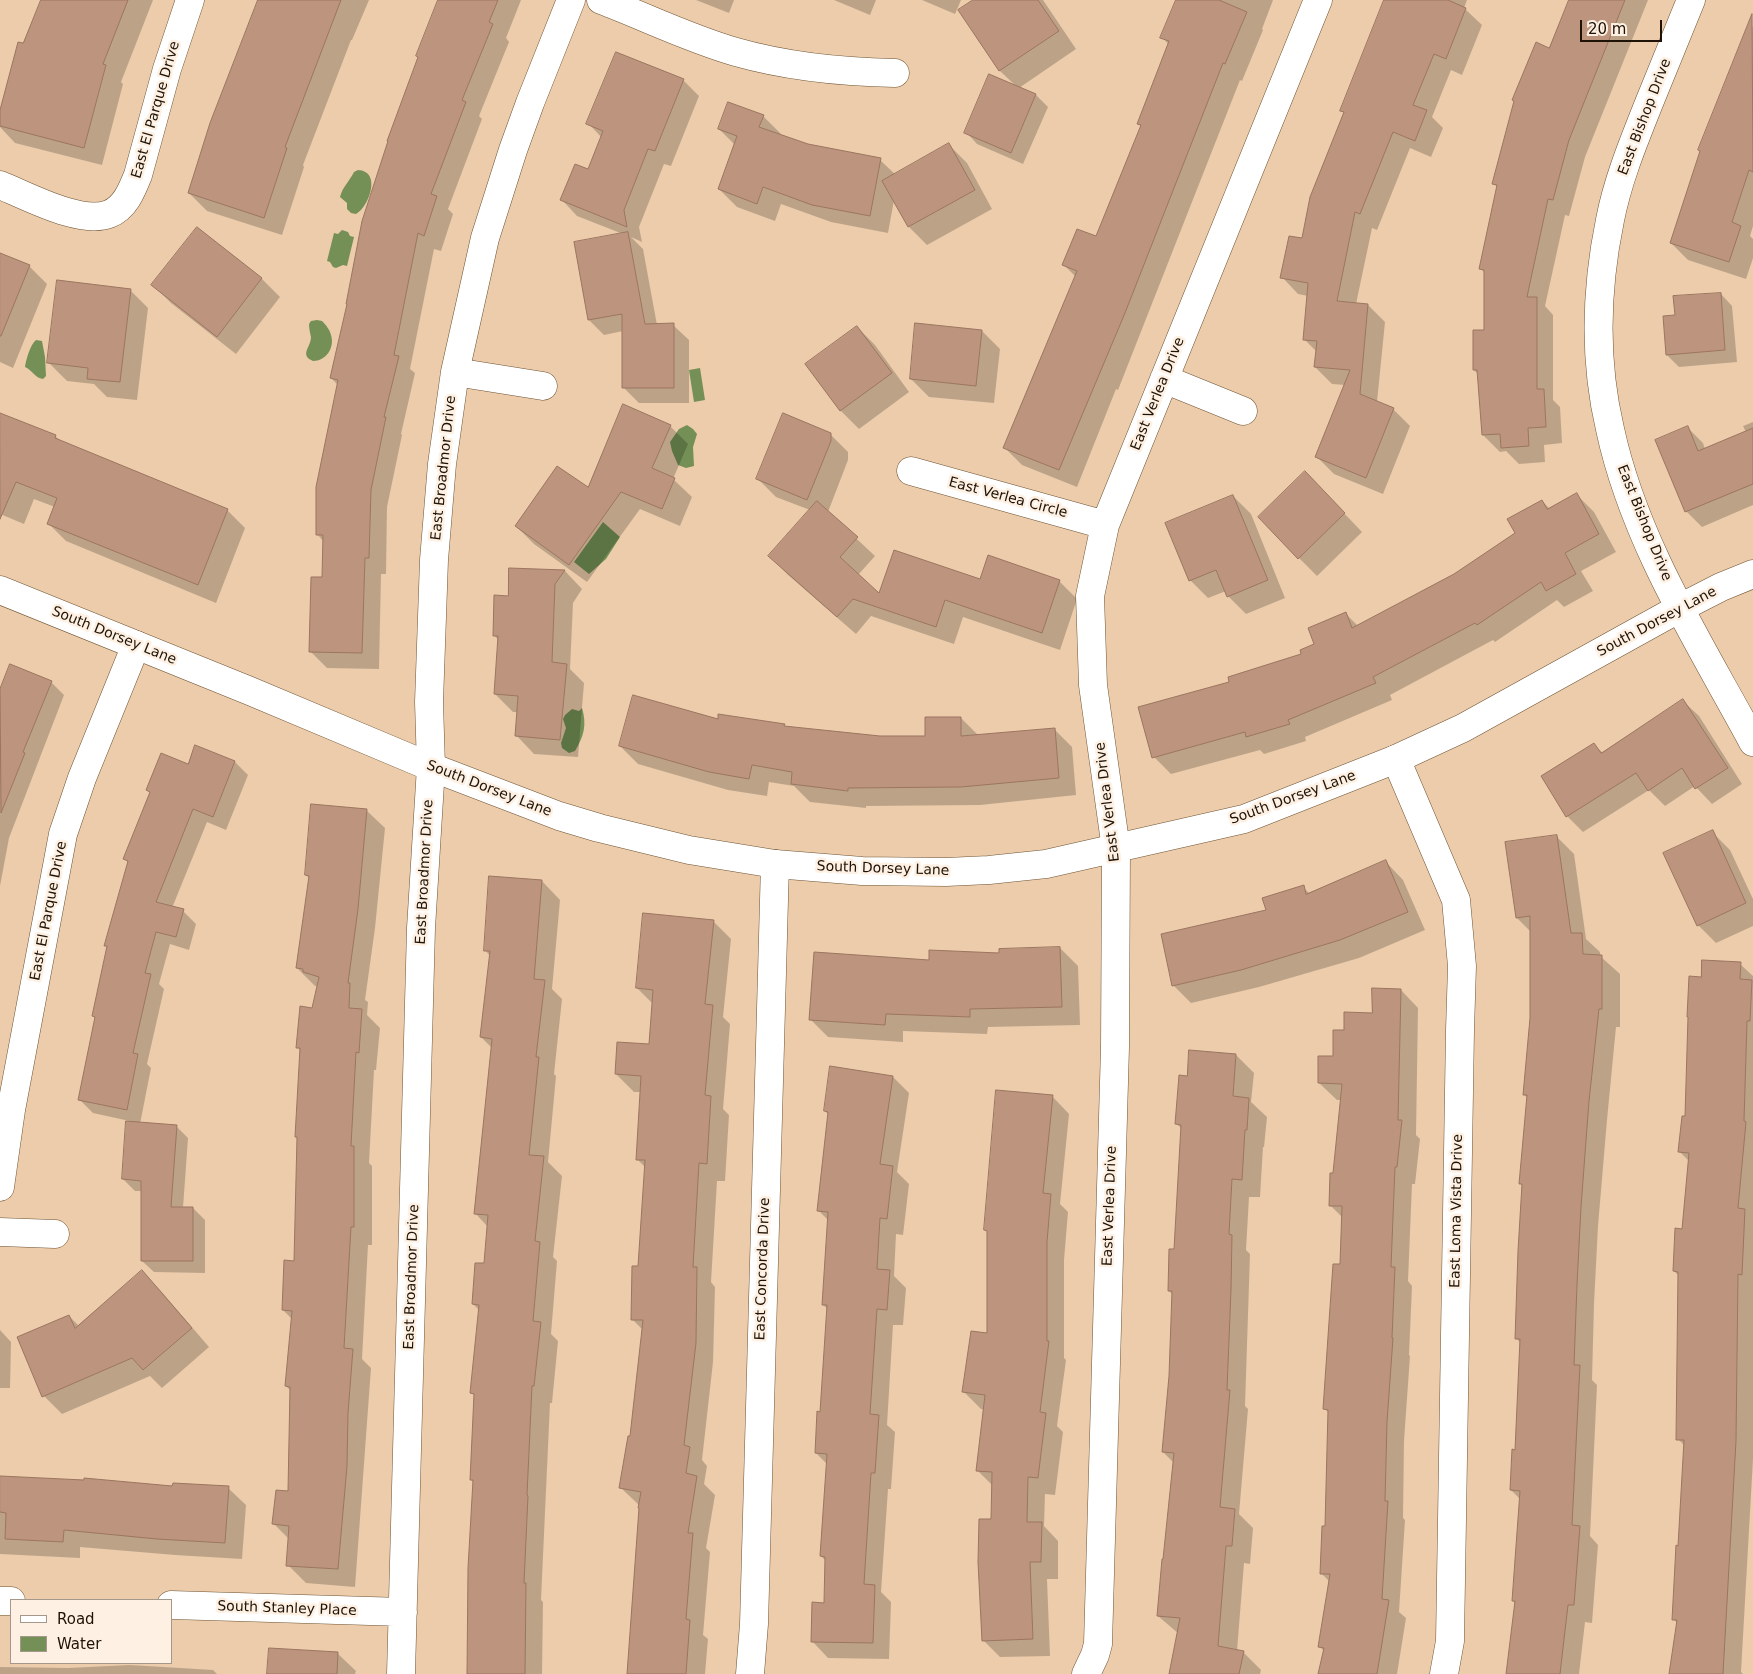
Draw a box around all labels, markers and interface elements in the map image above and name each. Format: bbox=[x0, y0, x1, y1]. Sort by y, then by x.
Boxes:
scale bar bbox=[1583, 10, 1666, 42]
text: 20 m bbox=[1588, 20, 1626, 38]
street label: East El Parque Drive bbox=[128, 39, 184, 181]
street label: East Bishop Drive bbox=[1615, 56, 1675, 178]
street label: East Verlea Drive bbox=[1128, 335, 1188, 453]
street label: East Broadmor Drive bbox=[428, 395, 460, 541]
street label: East Bishop Drive bbox=[1613, 463, 1675, 583]
street label: East Verlea Circle bbox=[947, 474, 1069, 522]
street label: South Dorsey Lane bbox=[1594, 583, 1720, 661]
street label: South Dorsey Lane bbox=[49, 603, 179, 669]
street label: East Verlea Drive bbox=[1092, 741, 1124, 863]
street label: South Dorsey Lane bbox=[424, 757, 554, 821]
street label: South Dorsey Lane bbox=[1228, 767, 1358, 829]
street label: East Broadmor Drive bbox=[413, 799, 437, 945]
street label: East El Parque Drive bbox=[27, 840, 71, 982]
street label: South Dorsey Lane bbox=[816, 858, 950, 880]
street label: East Loma Vista Drive bbox=[1447, 1134, 1467, 1288]
street label: East Verlea Drive bbox=[1100, 1146, 1120, 1266]
street label: East Concorda Drive bbox=[752, 1197, 774, 1341]
street label: East Broadmor Drive bbox=[401, 1204, 423, 1350]
street label: South Stanley Place bbox=[217, 1598, 357, 1620]
legend bbox=[10, 1599, 172, 1664]
text: Road bbox=[57, 1610, 95, 1628]
text: Water bbox=[57, 1635, 101, 1653]

